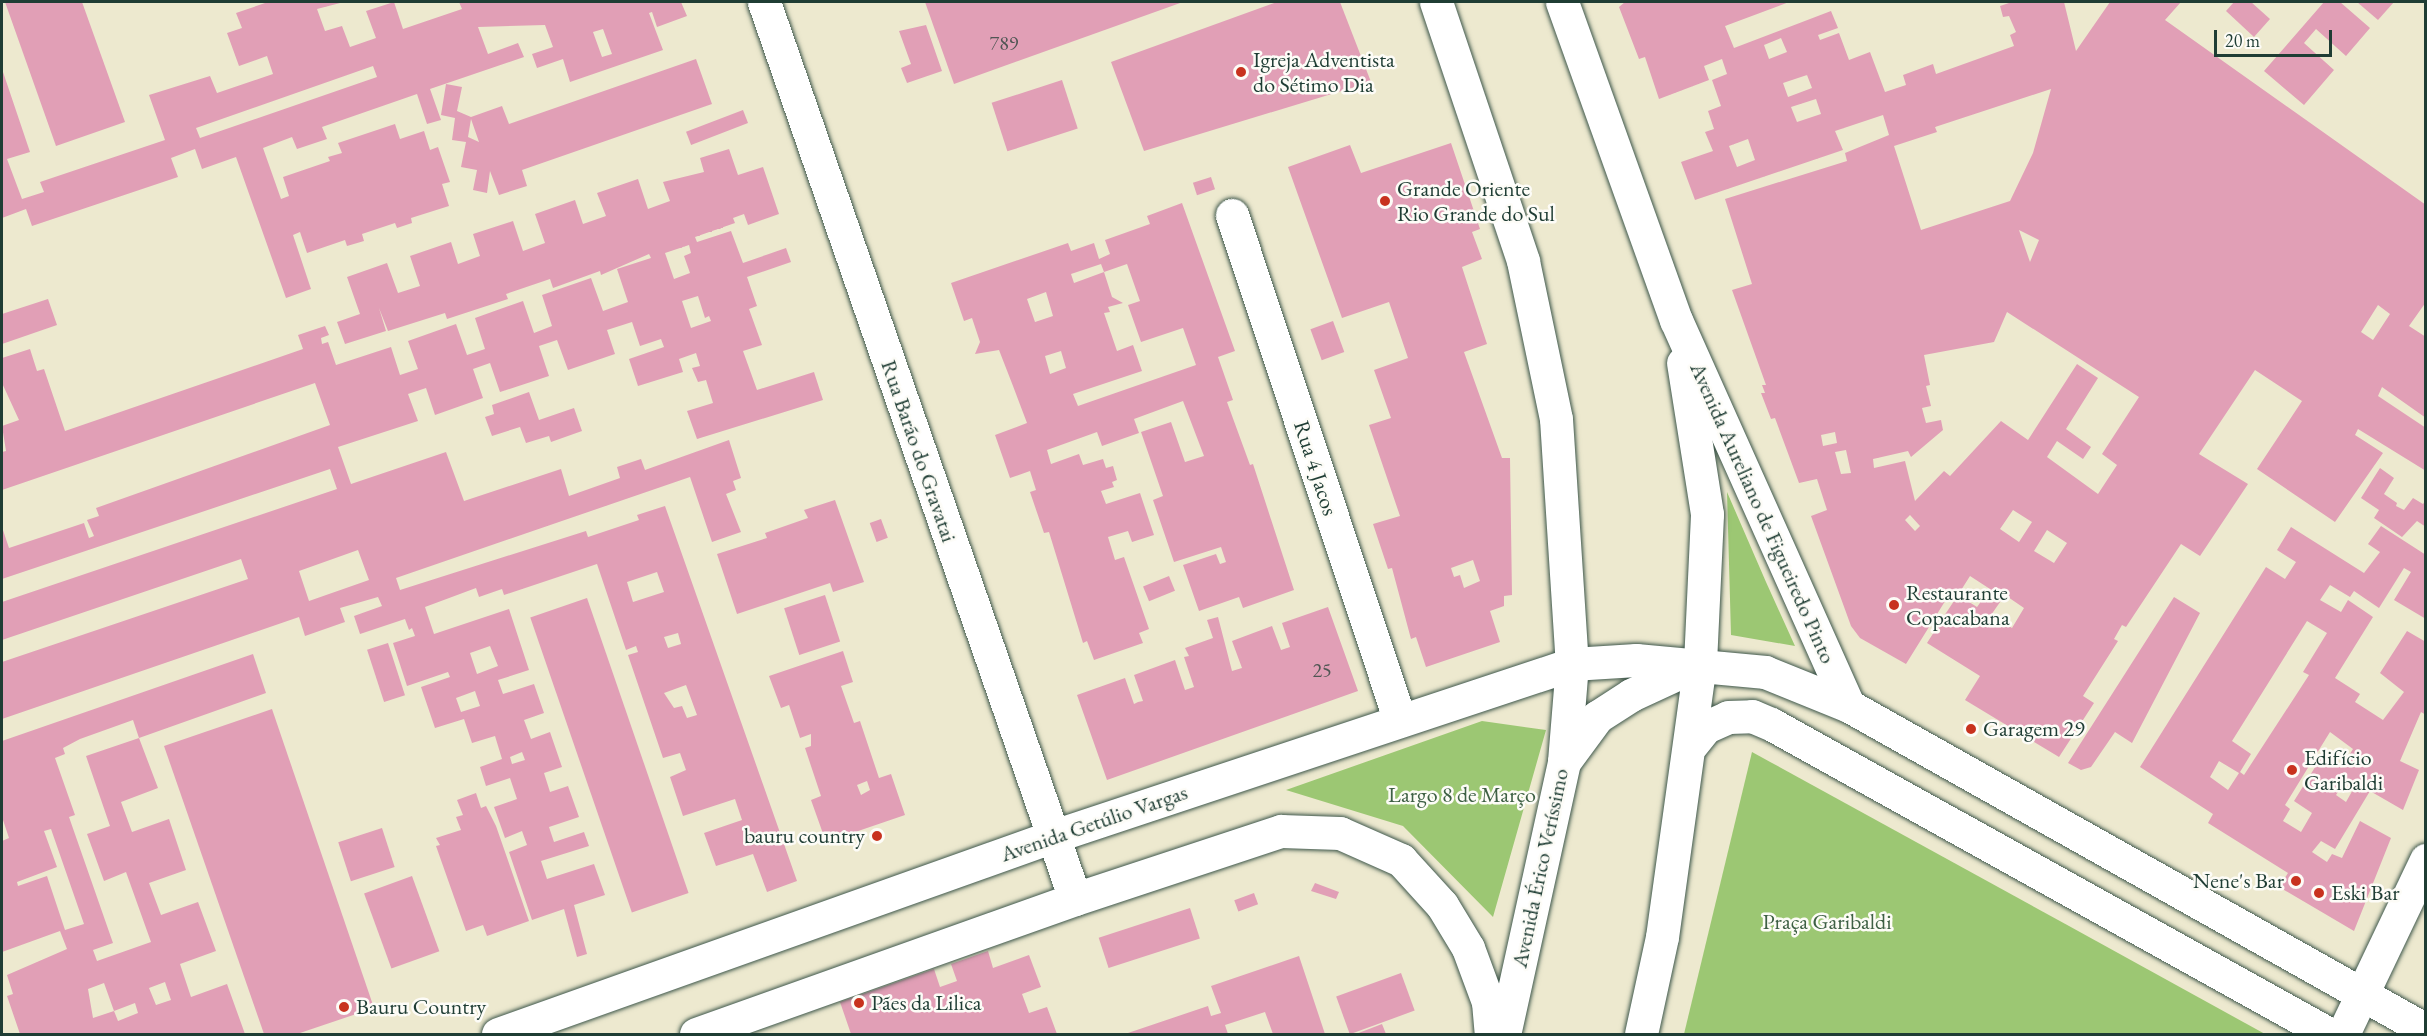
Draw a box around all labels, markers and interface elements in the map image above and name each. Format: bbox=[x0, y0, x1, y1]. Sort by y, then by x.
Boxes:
scale bar bbox=[2217, 18, 2336, 56]
text: 20 m bbox=[2225, 29, 2260, 52]
house number: 789 bbox=[990, 31, 1018, 55]
place label: Igreja Adventista do Sétimo Dia bbox=[1253, 46, 1395, 98]
marker: Igreja Adventista do Sétimo Dia bbox=[1234, 65, 1248, 79]
place label: Grande Oriente Rio Grande do Sul bbox=[1397, 175, 1555, 226]
marker: Grande Oriente Rio Grande do Sul bbox=[1378, 194, 1392, 208]
street label: Rua Barão do Gravatai bbox=[875, 356, 963, 546]
street label: Avenida Aureliano de Figueiredo Pinto bbox=[1684, 358, 1842, 668]
street label: Rua 4 Jacos bbox=[1288, 417, 1344, 519]
place label: Restaurante Copacabana bbox=[1906, 579, 2010, 630]
marker: Restaurante Copacabana bbox=[1887, 598, 1901, 612]
house number: 25 bbox=[1312, 658, 1332, 682]
place label: Garagem 29 bbox=[1983, 716, 2085, 742]
marker: Garagem 29 bbox=[1964, 722, 1978, 736]
place label: Edifício Garibaldi bbox=[2304, 744, 2383, 796]
marker: Edifício Garibaldi bbox=[2285, 763, 2299, 777]
street label: Avenida Érico Veríssimo bbox=[1506, 766, 1574, 970]
street label: Avenida Getúlio Vargas bbox=[997, 779, 1191, 867]
park label: Largo 8 de Março bbox=[1388, 782, 1536, 808]
place label: bauru country bbox=[744, 823, 865, 849]
marker: bauru country bbox=[870, 829, 884, 843]
place label: Nene's Bar bbox=[2193, 868, 2284, 894]
marker: Nene's Bar bbox=[2289, 874, 2303, 888]
place label: Eski Bar bbox=[2331, 880, 2400, 906]
marker: Eski Bar bbox=[2312, 886, 2326, 900]
park label: Praça Garibaldi bbox=[1762, 909, 1892, 935]
place label: Pães da Lilica bbox=[871, 990, 982, 1016]
place label: Bauru Country bbox=[356, 994, 486, 1020]
marker: Pães da Lilica bbox=[852, 996, 866, 1010]
marker: Bauru Country bbox=[337, 1000, 351, 1014]

